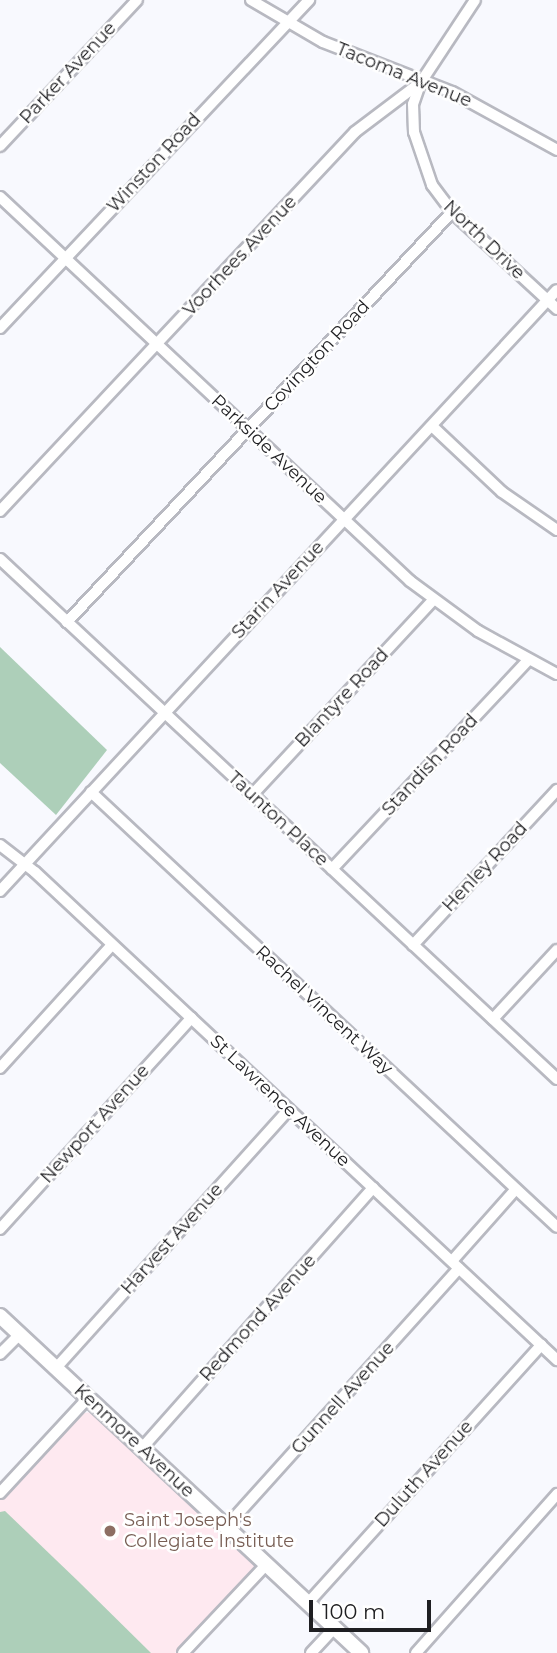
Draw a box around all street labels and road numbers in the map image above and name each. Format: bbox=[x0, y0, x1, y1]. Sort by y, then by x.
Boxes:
street label: Parker Avenue bbox=[15, 18, 121, 128]
street label: Tacoma Avenue bbox=[333, 38, 475, 112]
street label: Winston Road bbox=[103, 109, 205, 217]
street label: Voorhees Avenue bbox=[179, 191, 301, 321]
street label: North Drive bbox=[439, 196, 529, 284]
street label: Covington Road bbox=[260, 296, 374, 416]
street label: Parkside Avenue bbox=[207, 390, 331, 508]
street label: Starin Avenue bbox=[227, 537, 329, 643]
street label: Blantyre Road bbox=[291, 644, 393, 752]
street label: Standish Road bbox=[378, 710, 482, 820]
street label: Taunton Place bbox=[223, 767, 333, 871]
street label: Henley Road bbox=[438, 818, 532, 916]
street label: Rachel Vincent Way bbox=[251, 941, 397, 1079]
street label: St Lawrence Avenue bbox=[206, 1031, 354, 1171]
street label: Newport Avenue bbox=[36, 1060, 154, 1188]
street label: Harvest Avenue bbox=[117, 1179, 227, 1299]
street label: Redmond Avenue bbox=[195, 1250, 321, 1386]
street label: Gunnell Avenue bbox=[287, 1337, 399, 1459]
street label: Kenmore Avenue bbox=[69, 1380, 199, 1502]
street label: Duluth Avenue bbox=[370, 1416, 478, 1532]

